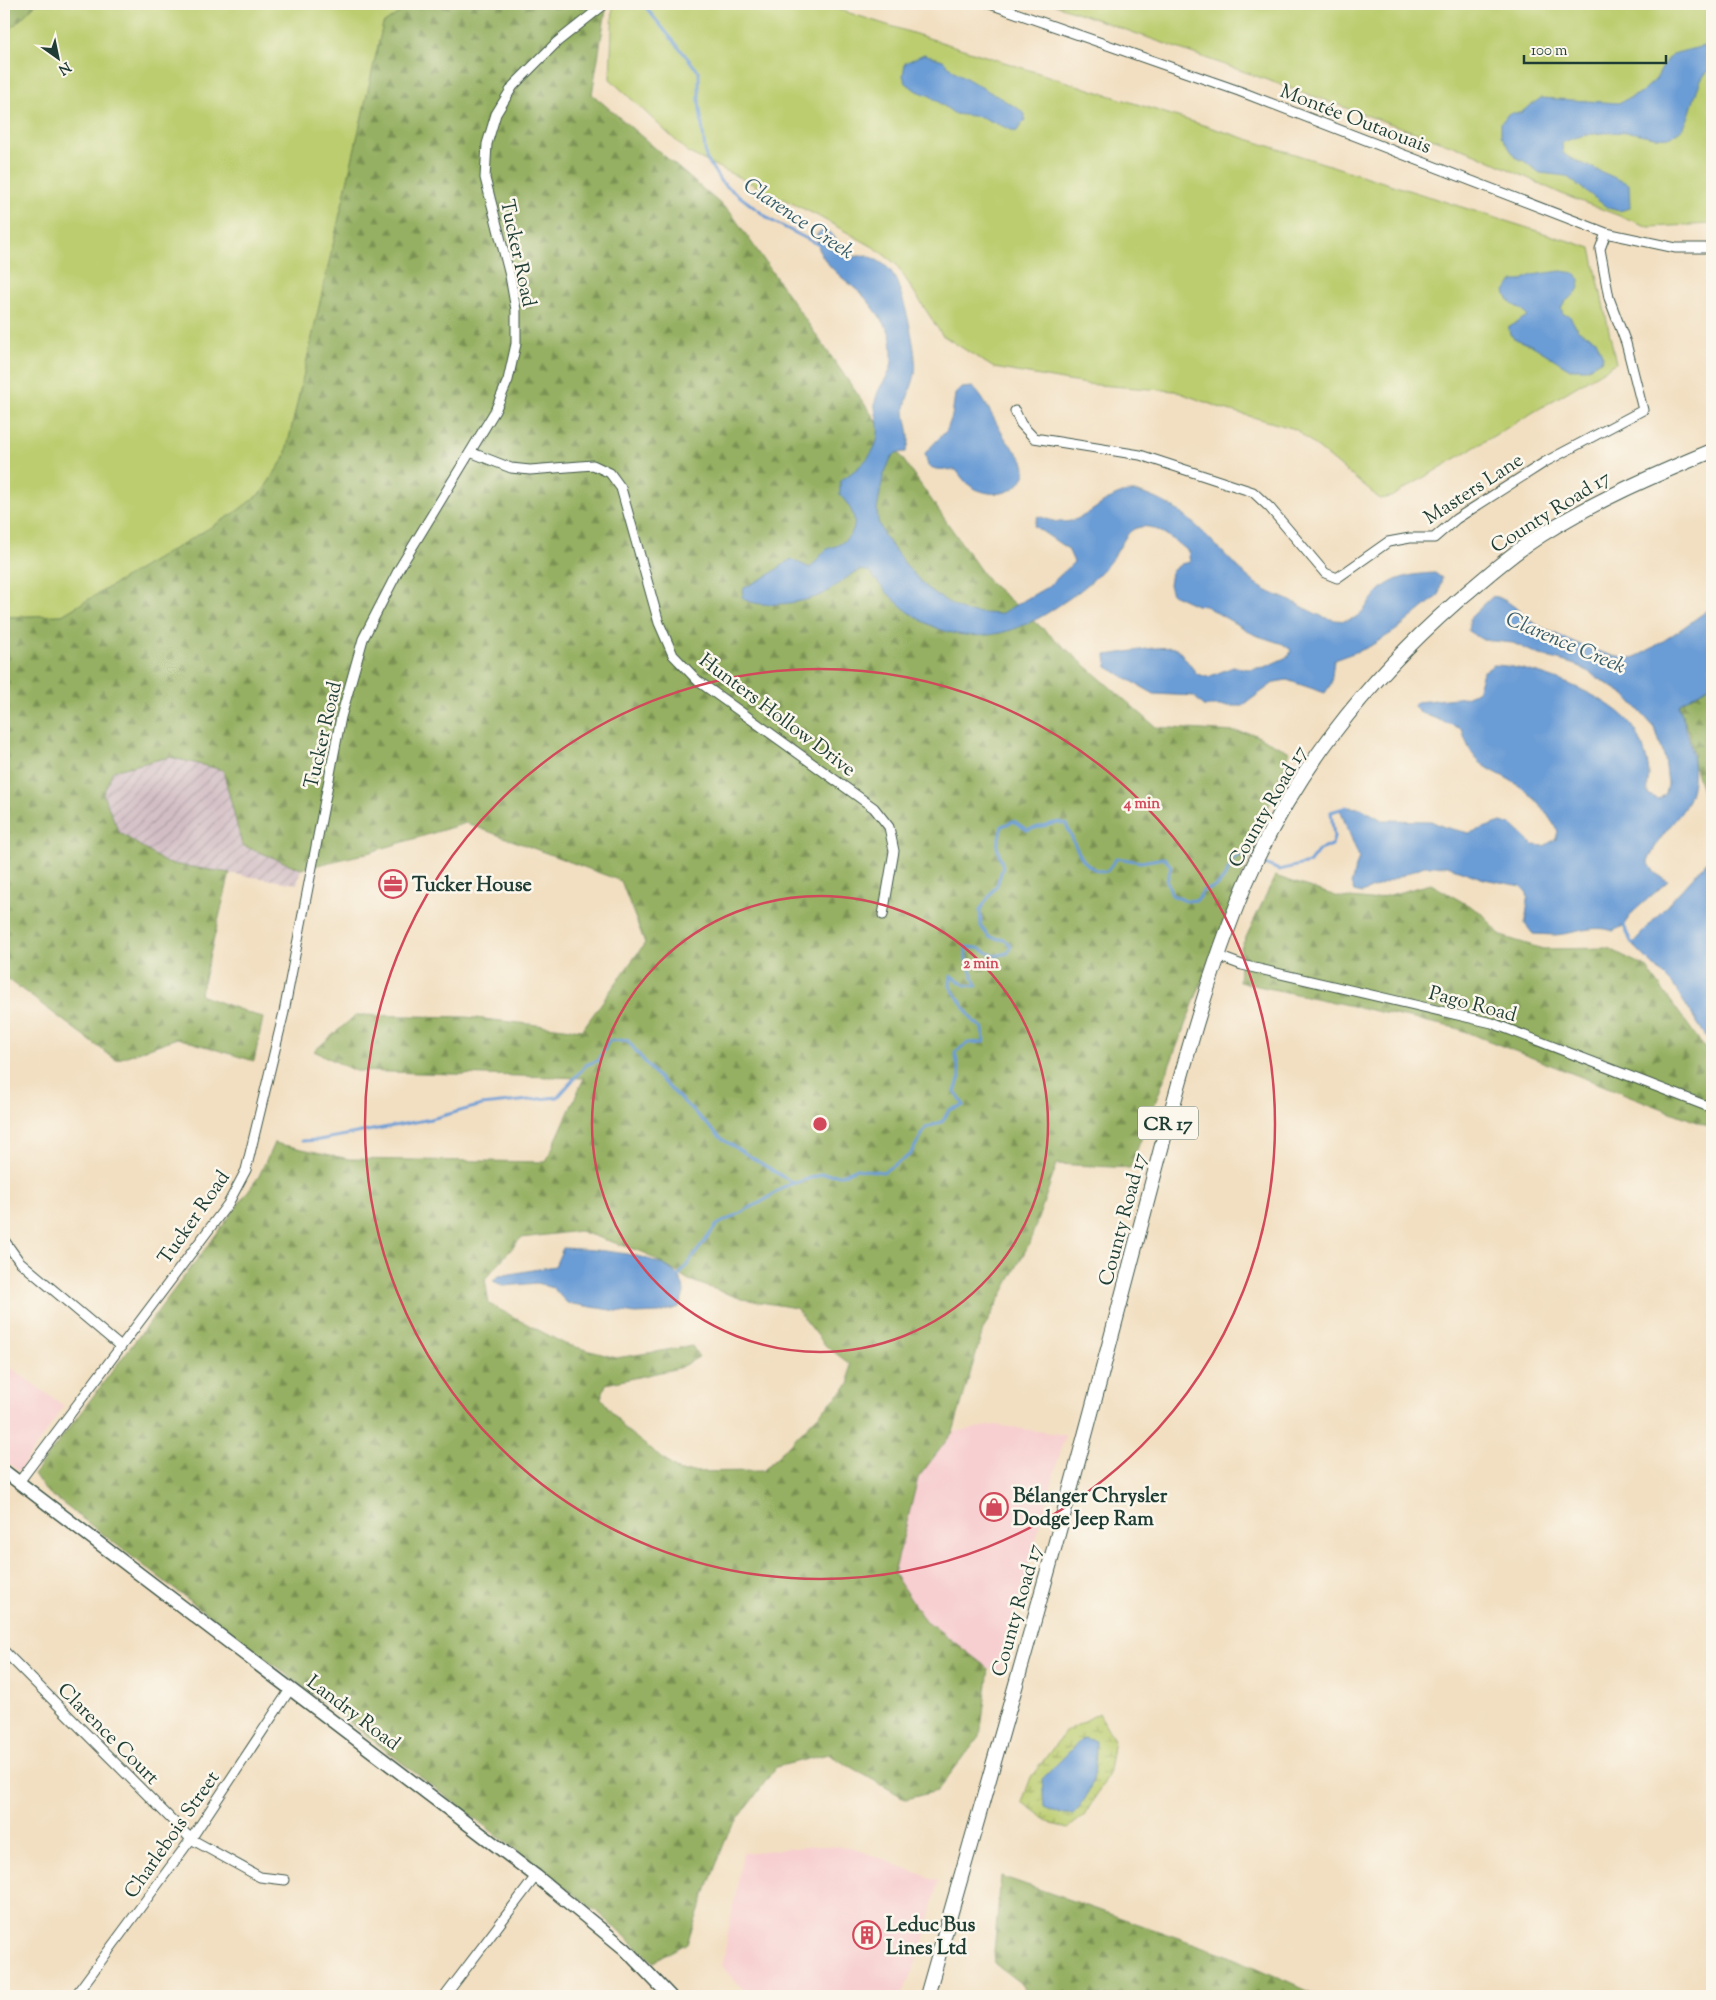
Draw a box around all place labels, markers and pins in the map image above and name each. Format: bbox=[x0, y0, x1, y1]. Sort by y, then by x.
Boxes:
office icon: Tucker House bbox=[378, 869, 408, 899]
place label: Tucker House bbox=[412, 872, 532, 901]
centre of rings bbox=[811, 1115, 829, 1133]
place label: Bélanger Chrysler Dodge Jeep Ram bbox=[1013, 1483, 1168, 1535]
shop icon: Bélanger Chrysler Dodge Jeep Ram bbox=[979, 1492, 1009, 1522]
place label: Leduc Bus Lines Ltd bbox=[886, 1912, 975, 1964]
building icon: Leduc Bus Lines Ltd bbox=[852, 1920, 882, 1950]

